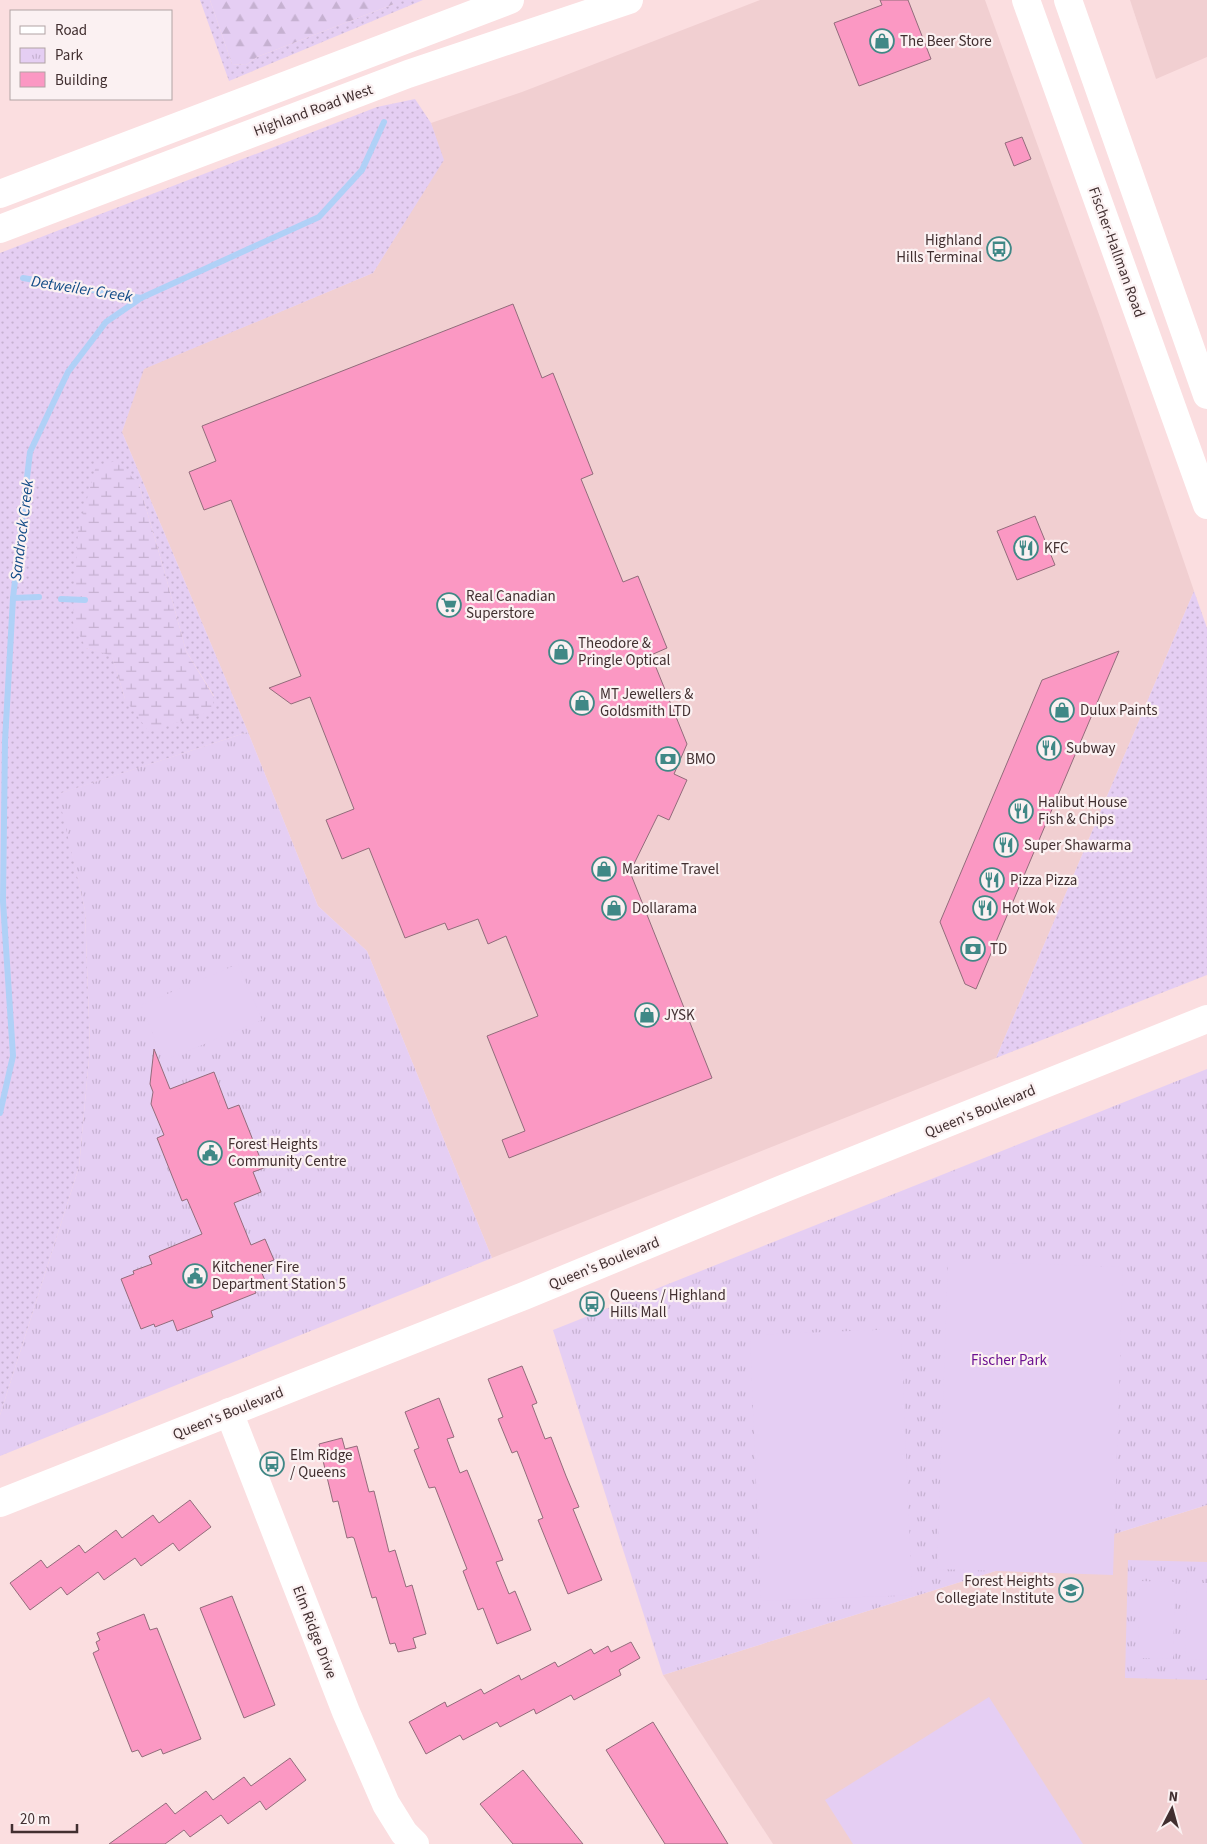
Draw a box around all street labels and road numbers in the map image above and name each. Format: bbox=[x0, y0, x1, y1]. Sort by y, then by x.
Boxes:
street label: Highland Road West bbox=[251, 79, 376, 142]
street label: Fischer-Hallman Road bbox=[1083, 184, 1150, 320]
street label: Queen's Boulevard bbox=[922, 1080, 1039, 1143]
street label: Queen's Boulevard bbox=[546, 1232, 663, 1295]
street label: Queen's Boulevard bbox=[170, 1382, 287, 1445]
street label: Elm Ridge Drive bbox=[287, 1583, 342, 1682]

